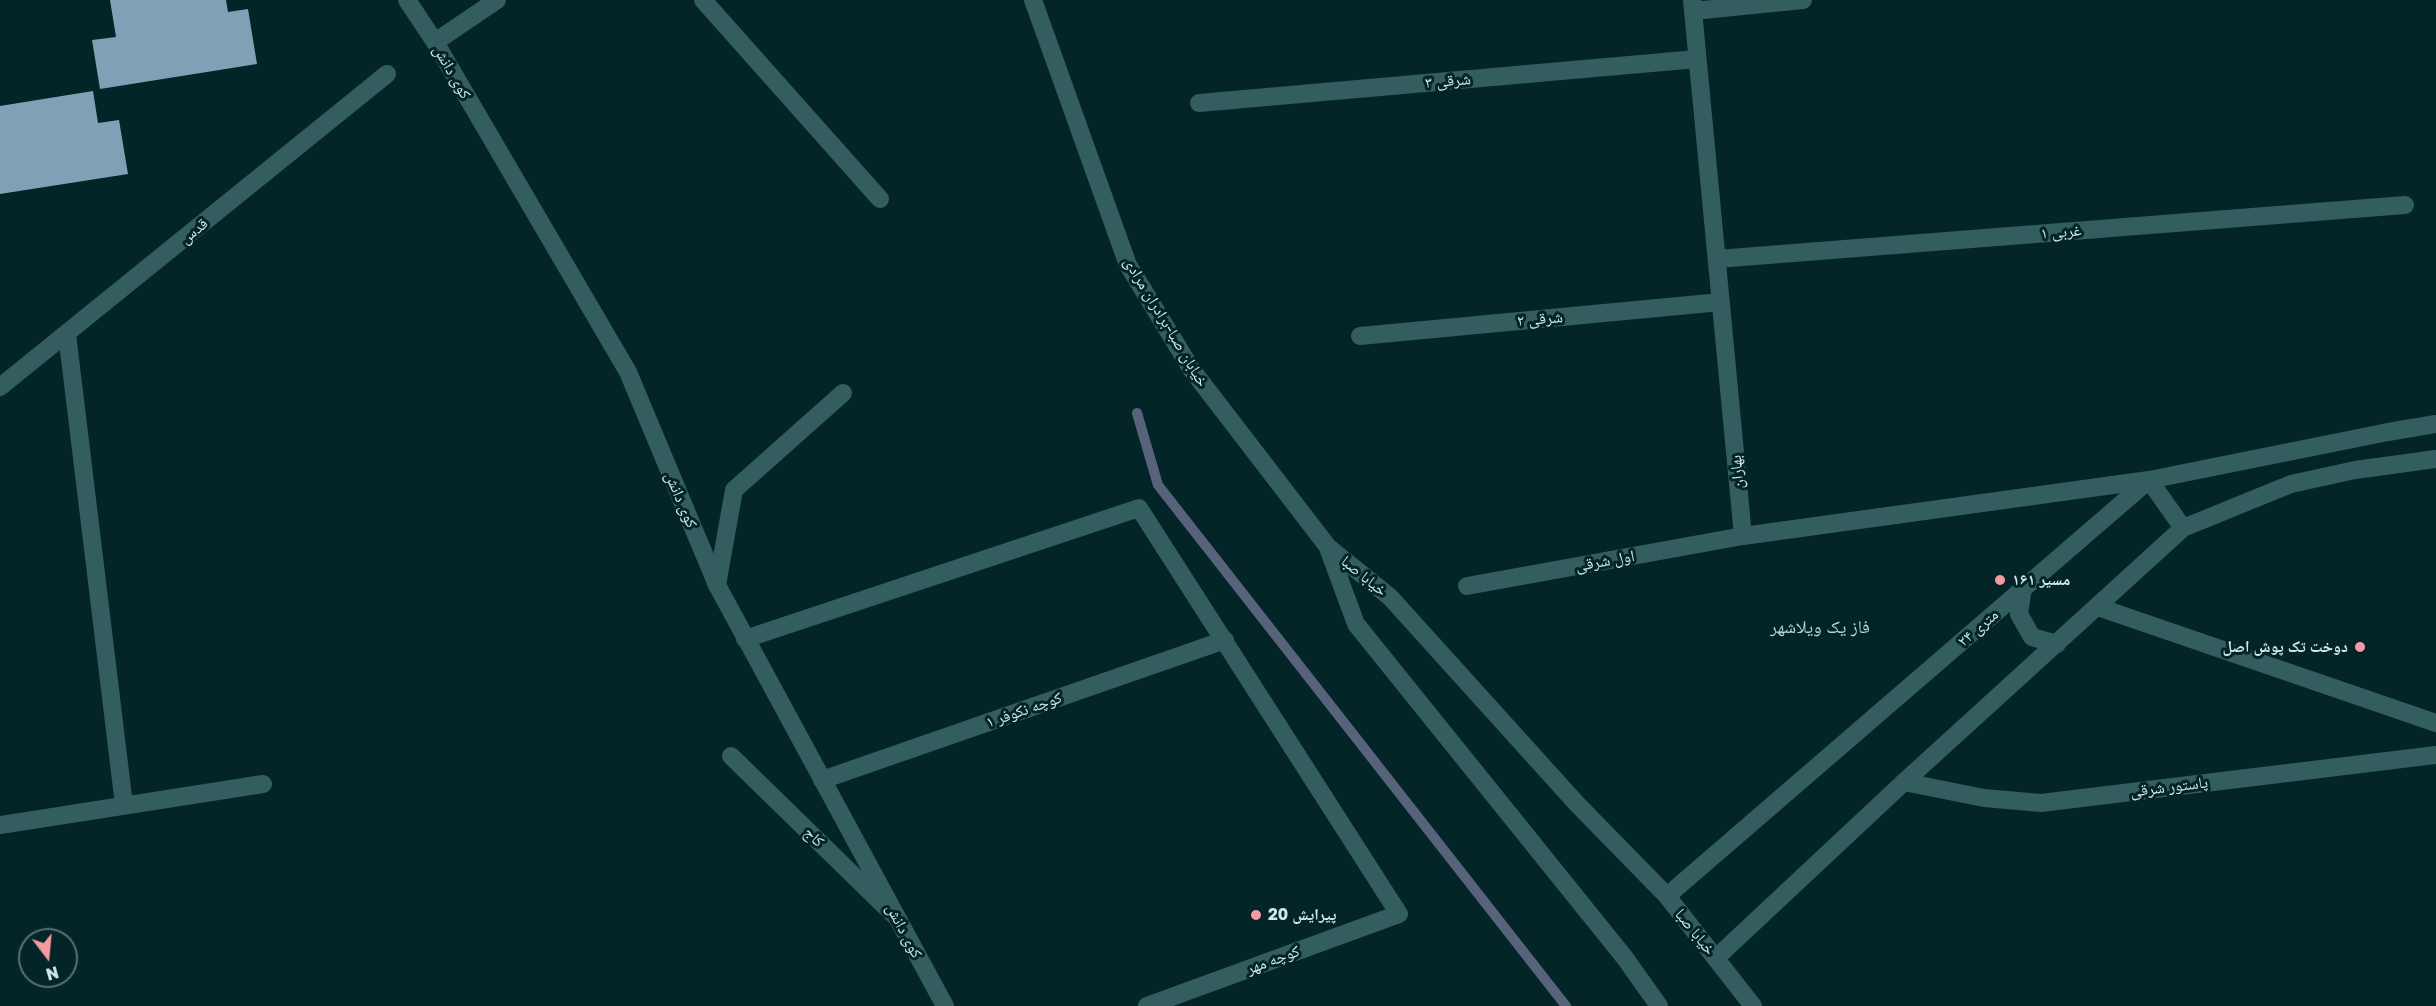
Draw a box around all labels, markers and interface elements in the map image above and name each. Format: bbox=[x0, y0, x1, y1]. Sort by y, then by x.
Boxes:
street label: کوی دانش bbox=[429, 42, 475, 102]
street label: ۳ شرقی bbox=[1424, 69, 1472, 93]
street label: قدس bbox=[176, 214, 212, 248]
street label: ۱ غربی bbox=[2040, 221, 2082, 243]
street label: خیابان صبا-برادران مرادی bbox=[1120, 254, 1212, 390]
street label: ۲ شرقی bbox=[1516, 307, 1564, 331]
street label: بهاران bbox=[1726, 454, 1748, 490]
street label: کوی دانش bbox=[661, 469, 701, 531]
street label: اول شرقی bbox=[1574, 546, 1636, 576]
street label: خیابا صبا bbox=[1337, 552, 1391, 600]
place label: مسیر ۱۶۱ bbox=[2012, 570, 2070, 590]
marker: مسیر ۱۶۱ bbox=[1993, 573, 2007, 587]
street label: ۲۴ متری bbox=[1954, 605, 2002, 651]
district label: فاز یک ویلاشهر bbox=[1770, 616, 1870, 638]
place label: دوخت تک پوش اصل bbox=[2222, 637, 2348, 657]
marker: دوخت تک پوش اصل bbox=[2353, 640, 2367, 654]
street label: کوچه نکوفر ۱ bbox=[983, 688, 1065, 732]
street label: پاستور شرقی bbox=[2129, 773, 2209, 801]
street label: کاج bbox=[800, 823, 828, 851]
street label: کوی دانش bbox=[882, 900, 926, 962]
place label: پیرایش 20 bbox=[1268, 905, 1336, 925]
street label: خیابا صبا bbox=[1671, 905, 1719, 959]
marker: پیرایش 20 bbox=[1249, 908, 1263, 922]
north arrow bbox=[18, 928, 78, 988]
street label: کوچه مهر bbox=[1244, 942, 1302, 978]
text: N bbox=[44, 962, 61, 985]

